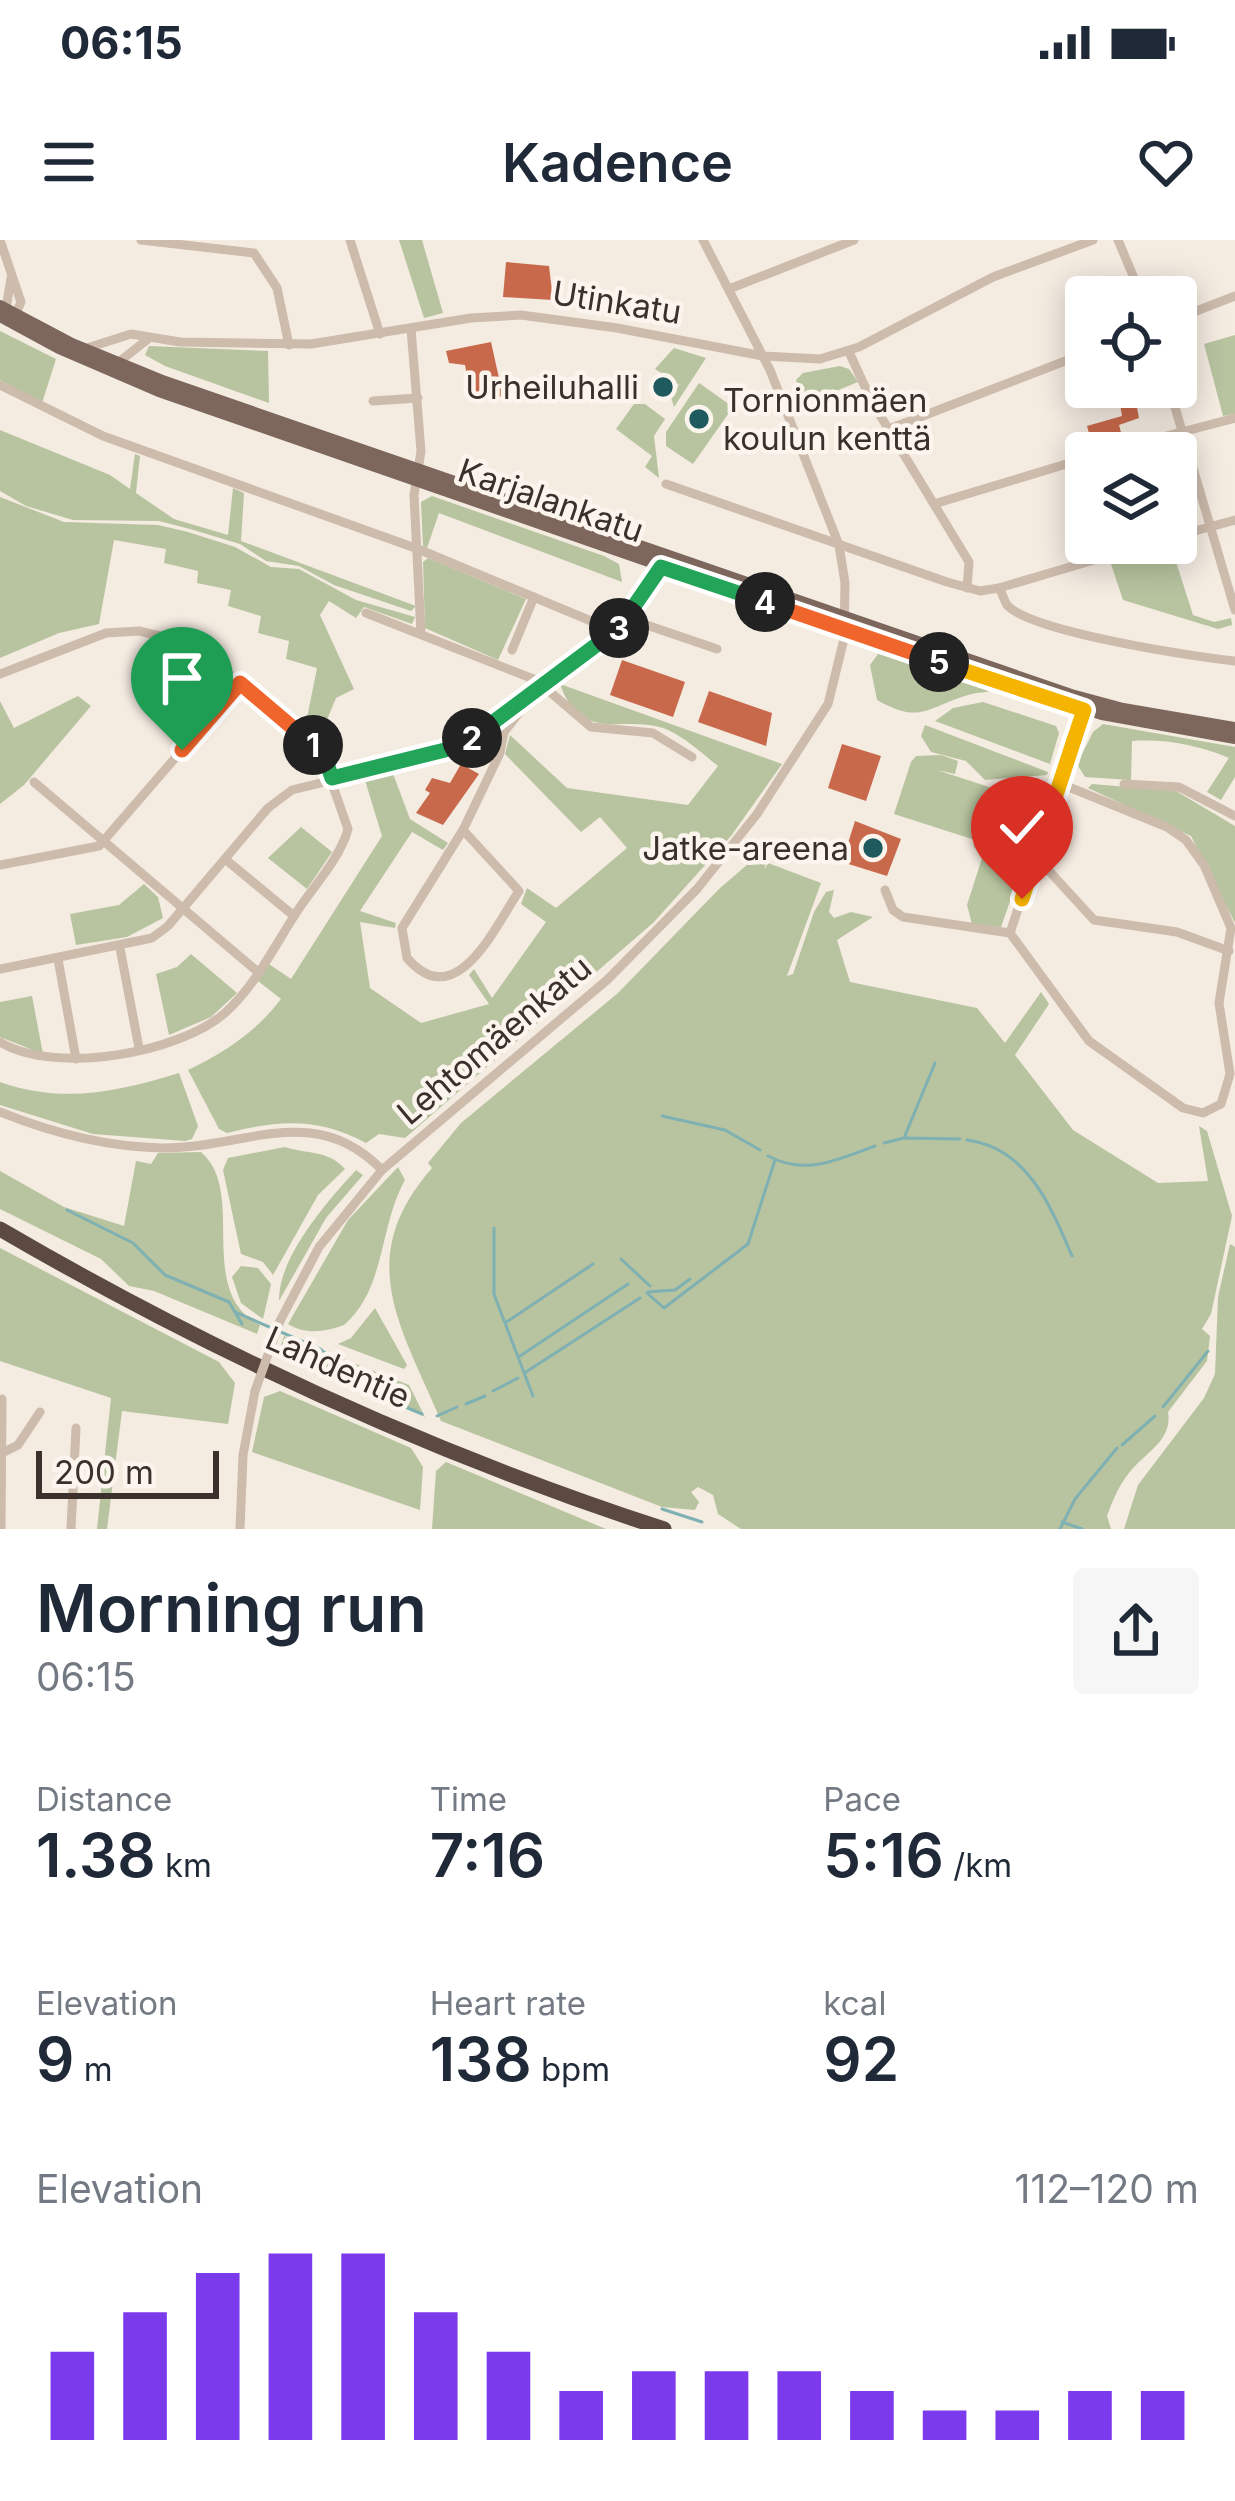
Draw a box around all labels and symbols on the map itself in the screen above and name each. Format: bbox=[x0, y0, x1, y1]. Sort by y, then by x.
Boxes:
street label: Utinkatu bbox=[550, 272, 684, 332]
place label: Urheiluhalli bbox=[465, 367, 639, 407]
marker: Urheiluhalli bbox=[650, 374, 676, 400]
place label: Tornionmäen koulun kenttä bbox=[723, 380, 932, 458]
marker: Tornionmäen koulun kenttä bbox=[686, 406, 712, 432]
street label: Karjalankatu bbox=[453, 450, 649, 550]
pin: 4 bbox=[735, 572, 795, 632]
pin: 3 bbox=[589, 598, 649, 658]
pin bbox=[131, 627, 233, 750]
pin: 5 bbox=[909, 632, 969, 692]
pin: 2 bbox=[442, 708, 502, 768]
pin: 1 bbox=[283, 715, 343, 775]
pin bbox=[971, 776, 1073, 899]
place label: Jatke-areena bbox=[642, 828, 849, 868]
marker: Jatke-areena bbox=[860, 835, 886, 861]
street label: Lehtomäenkatu bbox=[389, 947, 599, 1133]
street label: Lahdentie bbox=[260, 1317, 416, 1417]
scale bar bbox=[36, 1445, 219, 1498]

